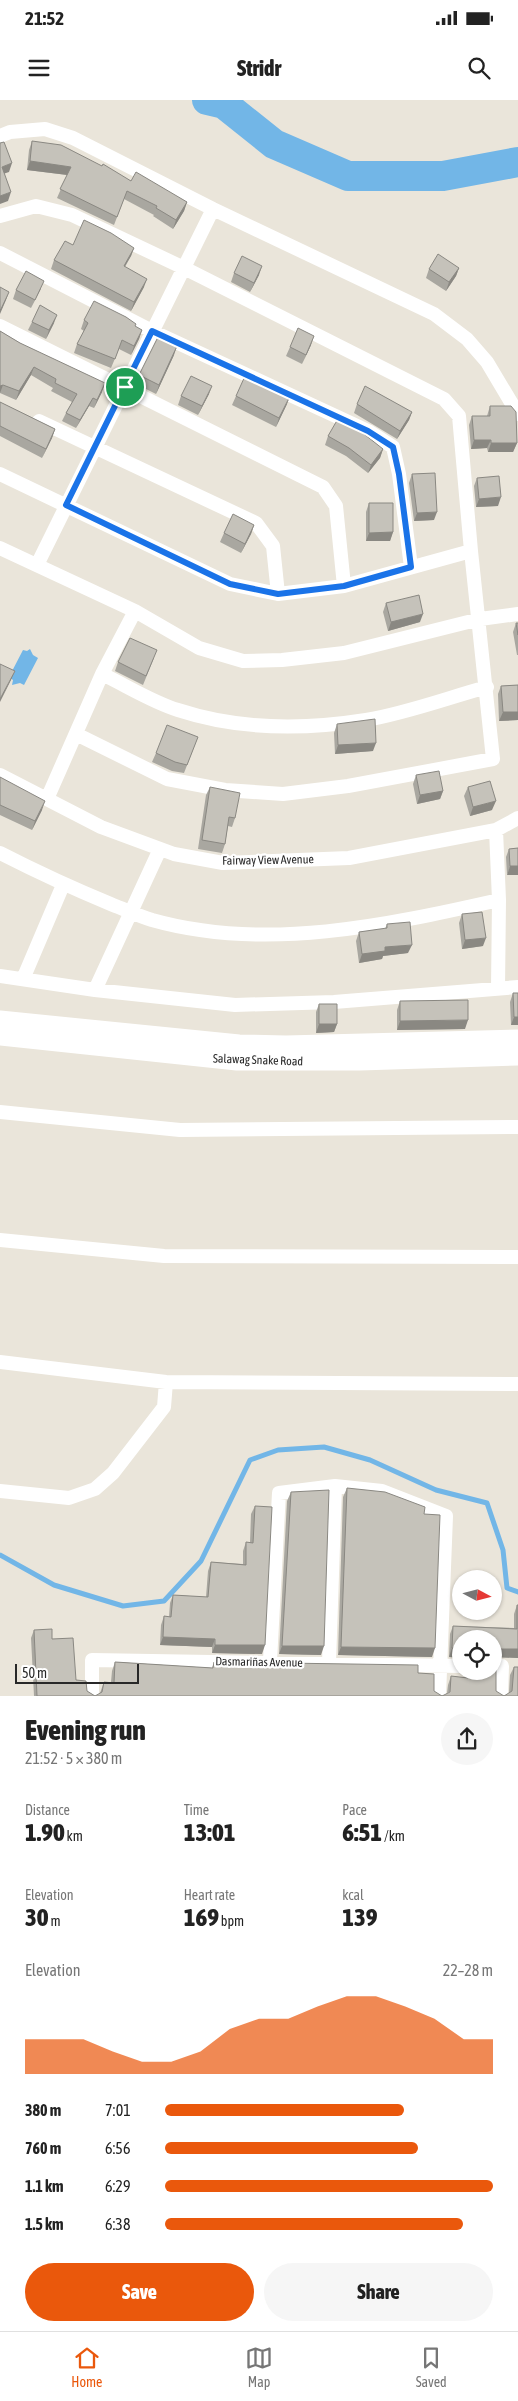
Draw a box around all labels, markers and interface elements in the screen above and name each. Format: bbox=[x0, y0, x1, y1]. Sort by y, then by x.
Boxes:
text: 21:52 bbox=[25, 7, 64, 29]
icon: menu bbox=[25, 54, 53, 82]
icon: search bbox=[465, 54, 493, 82]
text: Stridr bbox=[237, 55, 281, 81]
pin bbox=[104, 366, 146, 408]
icon: arrive bbox=[111, 373, 139, 401]
street label: Fairway View Avenue bbox=[222, 852, 314, 868]
street label: Salawag Snake Road bbox=[213, 1051, 303, 1069]
north arrow bbox=[452, 1570, 502, 1620]
map controls bbox=[452, 1570, 502, 1680]
button: locate bbox=[452, 1630, 502, 1680]
street label: Dasmariñas Avenue bbox=[215, 1654, 303, 1670]
scale bar bbox=[15, 1661, 139, 1684]
text: 50 m bbox=[22, 1665, 47, 1681]
button: share bbox=[441, 1713, 493, 1765]
text: Evening run bbox=[25, 1714, 146, 1746]
text: 21:52 · 5 × 380 m bbox=[25, 1749, 122, 1767]
text: Distance bbox=[25, 1802, 70, 1818]
text: Time bbox=[184, 1802, 209, 1818]
text: Pace bbox=[342, 1802, 367, 1818]
text: 1.90 bbox=[25, 1818, 65, 1846]
text: 13:01 bbox=[184, 1818, 236, 1846]
text: 6:51 bbox=[342, 1818, 382, 1846]
text: km bbox=[65, 1828, 83, 1844]
text: /km bbox=[382, 1828, 405, 1844]
text: Elevation bbox=[25, 1887, 74, 1903]
text: Heart rate bbox=[184, 1887, 235, 1903]
text: kcal bbox=[342, 1887, 364, 1903]
text: 30 bbox=[25, 1903, 49, 1931]
text: 169 bbox=[184, 1903, 219, 1931]
text: 139 bbox=[342, 1903, 378, 1931]
text: m bbox=[49, 1913, 61, 1929]
text: bpm bbox=[219, 1913, 244, 1929]
text: Elevation bbox=[25, 1961, 80, 1979]
text: 22–28 m bbox=[443, 1961, 493, 1979]
text: 380 m bbox=[25, 2101, 61, 2119]
text: 7:01 bbox=[105, 2101, 131, 2119]
text: 760 m bbox=[25, 2139, 61, 2157]
text: 6:56 bbox=[105, 2139, 130, 2157]
text: 1.1 km bbox=[25, 2177, 64, 2195]
text: 6:29 bbox=[105, 2177, 130, 2195]
text: 1.5 km bbox=[25, 2215, 64, 2233]
text: 6:38 bbox=[105, 2215, 130, 2233]
button: Save bbox=[25, 2263, 254, 2321]
button: Share bbox=[264, 2263, 493, 2321]
tab: Home bbox=[71, 2344, 102, 2390]
tab: Map bbox=[245, 2344, 273, 2390]
tab: Saved bbox=[416, 2344, 447, 2390]

